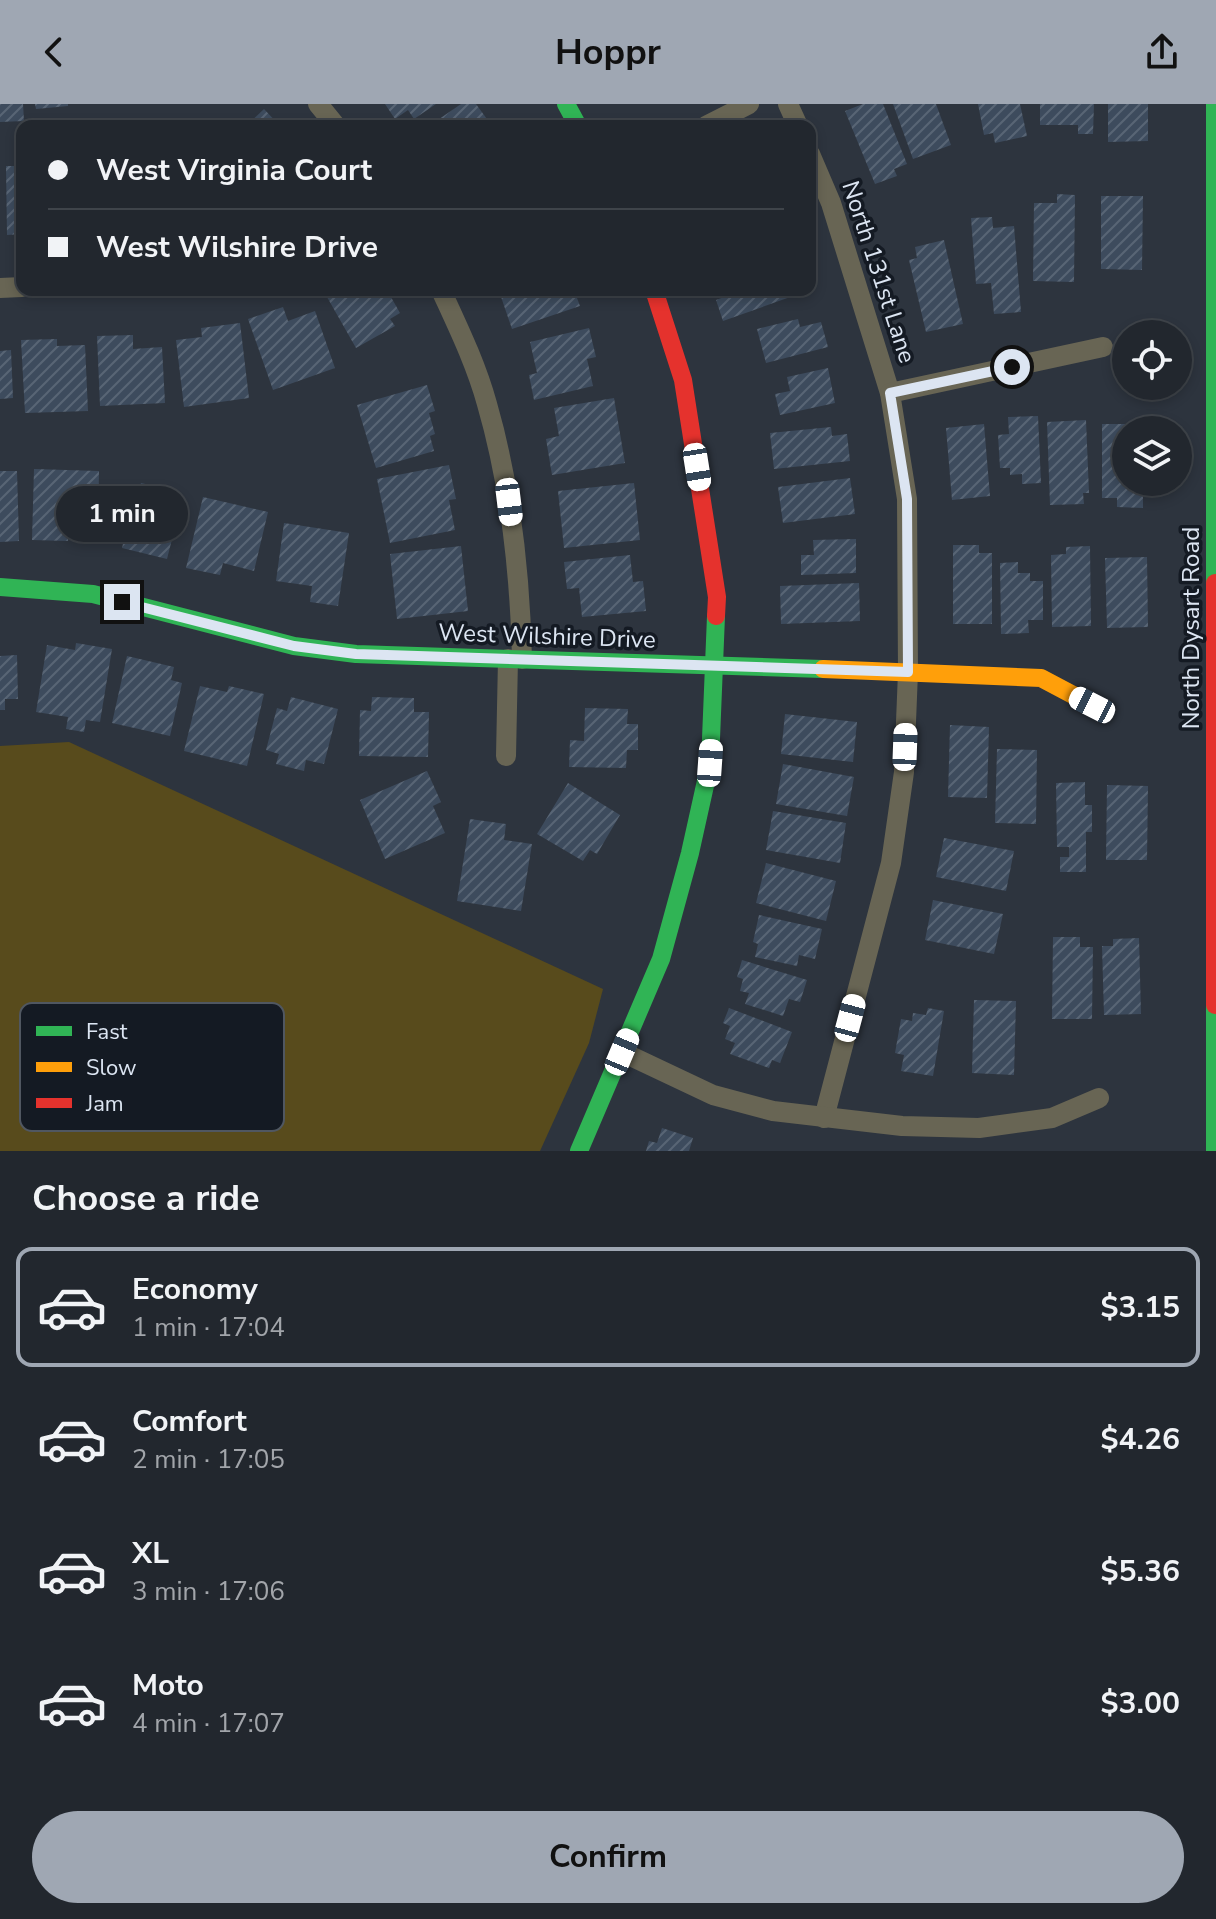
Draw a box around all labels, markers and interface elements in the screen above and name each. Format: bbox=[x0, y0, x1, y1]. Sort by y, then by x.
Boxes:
text: Hoppr bbox=[555, 28, 661, 77]
icon: back bbox=[32, 30, 76, 74]
icon: share bbox=[1140, 30, 1184, 74]
text: West Virginia Court bbox=[96, 150, 372, 191]
street label: North 131st Lane bbox=[834, 177, 924, 367]
text: West Wilshire Drive bbox=[96, 227, 378, 268]
map controls bbox=[1112, 320, 1192, 496]
button: locate bbox=[1112, 320, 1192, 400]
route start bbox=[994, 349, 1030, 385]
button: layers bbox=[1112, 416, 1192, 496]
car bbox=[681, 441, 713, 493]
car bbox=[494, 477, 524, 527]
callout: 1 min bbox=[56, 486, 188, 542]
text: 1 min bbox=[88, 496, 156, 531]
street label: North Dysart Road bbox=[1175, 527, 1207, 729]
route end bbox=[104, 584, 140, 620]
street label: West Wilshire Drive bbox=[438, 616, 656, 656]
car bbox=[1065, 683, 1119, 727]
car bbox=[892, 723, 918, 771]
car bbox=[696, 738, 724, 788]
car bbox=[832, 992, 868, 1044]
legend bbox=[20, 1003, 284, 1131]
text: Fast bbox=[86, 1017, 128, 1047]
car bbox=[602, 1025, 642, 1079]
text: Slow bbox=[86, 1053, 137, 1083]
text: Jam bbox=[85, 1089, 124, 1119]
text: Choose a ride bbox=[32, 1174, 260, 1223]
text: Economy bbox=[132, 1269, 258, 1310]
icon: car bbox=[36, 1271, 108, 1343]
text: $3.15 bbox=[1101, 1287, 1180, 1328]
text: 1 min · 17:04 bbox=[132, 1310, 285, 1345]
text: Comfort bbox=[132, 1401, 247, 1442]
icon: car bbox=[36, 1403, 108, 1475]
text: $4.26 bbox=[1101, 1419, 1180, 1460]
text: 2 min · 17:05 bbox=[132, 1442, 285, 1477]
text: XL bbox=[132, 1533, 169, 1574]
icon: car bbox=[36, 1535, 108, 1607]
text: $5.36 bbox=[1101, 1551, 1180, 1592]
text: 3 min · 17:06 bbox=[132, 1574, 285, 1609]
text: Moto bbox=[132, 1665, 204, 1706]
icon: car bbox=[36, 1667, 108, 1739]
text: $3.00 bbox=[1101, 1683, 1180, 1724]
text: 4 min · 17:07 bbox=[132, 1706, 285, 1741]
button: Confirm bbox=[32, 1811, 1184, 1903]

